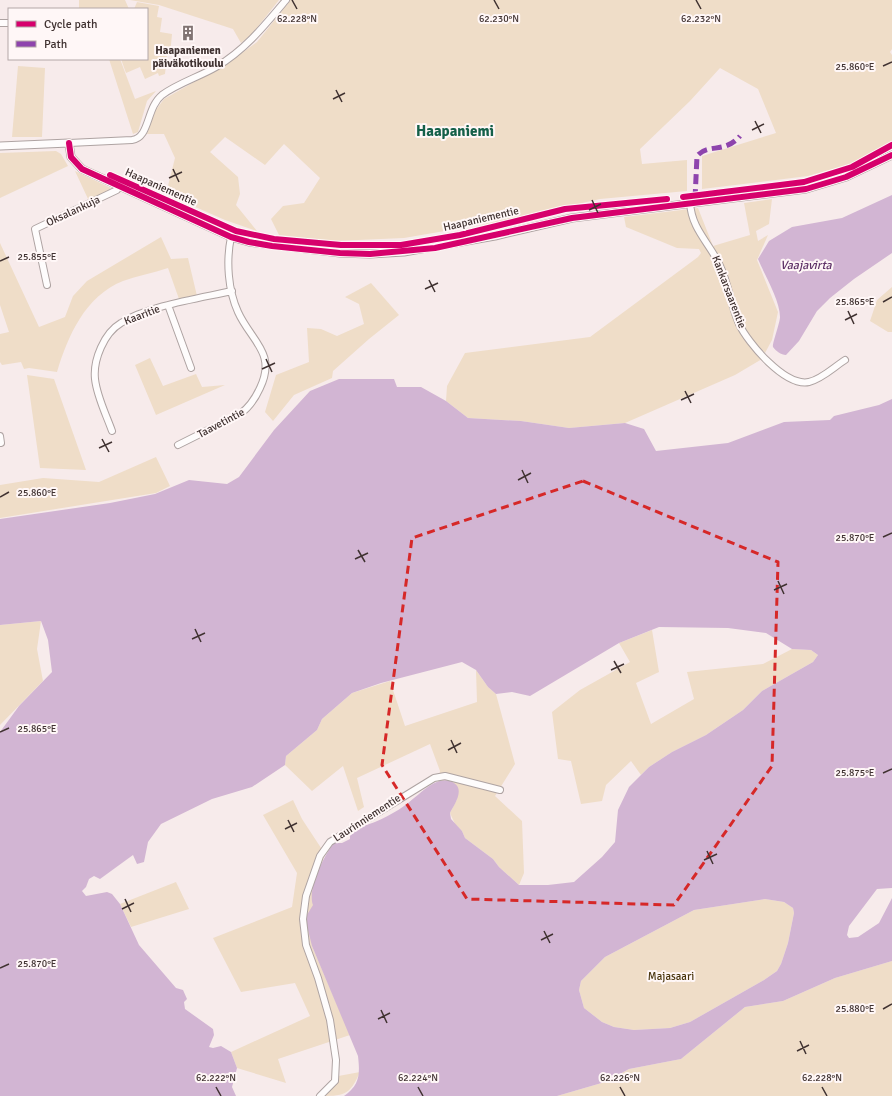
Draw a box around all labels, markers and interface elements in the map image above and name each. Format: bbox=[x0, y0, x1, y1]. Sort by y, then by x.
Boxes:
legend bbox=[8, 8, 148, 60]
text: 62.228°N bbox=[277, 13, 317, 25]
text: 62.230°N bbox=[479, 13, 519, 25]
text: 62.232°N bbox=[681, 13, 721, 25]
text: Cycle path bbox=[44, 17, 97, 32]
building icon: Haapaniemen päiväkotikoulu bbox=[179, 24, 197, 42]
text: Path bbox=[44, 37, 67, 52]
place label: Haapaniemen päiväkotikoulu bbox=[152, 44, 224, 70]
text: 25.860°E bbox=[836, 61, 875, 73]
district label: Haapaniemi bbox=[416, 122, 494, 140]
street label: Haapaniementie bbox=[123, 165, 199, 209]
street label: Oksalankuja bbox=[44, 193, 102, 229]
street label: Haapaniementie bbox=[442, 204, 520, 234]
text: 25.855°E bbox=[18, 251, 57, 263]
street label: Kankarsaarentie bbox=[709, 254, 749, 330]
water label: Vaajavirta bbox=[780, 258, 833, 273]
text: 25.865°E bbox=[836, 296, 875, 308]
street label: Kaaritie bbox=[122, 302, 162, 328]
street label: Taavetintie bbox=[195, 405, 247, 441]
text: 25.860°E bbox=[18, 487, 57, 499]
text: 25.870°E bbox=[836, 532, 875, 544]
text: 25.865°E bbox=[18, 723, 57, 735]
text: 25.875°E bbox=[836, 767, 875, 779]
street label: Laurinniementie bbox=[331, 791, 403, 845]
text: 25.870°E bbox=[18, 958, 57, 970]
park label: Majasaari bbox=[648, 970, 694, 983]
text: 25.880°E bbox=[836, 1003, 875, 1015]
text: 62.222°N bbox=[196, 1072, 236, 1084]
text: 62.224°N bbox=[398, 1072, 438, 1084]
text: 62.226°N bbox=[600, 1072, 640, 1084]
text: 62.228°N bbox=[802, 1072, 842, 1084]

